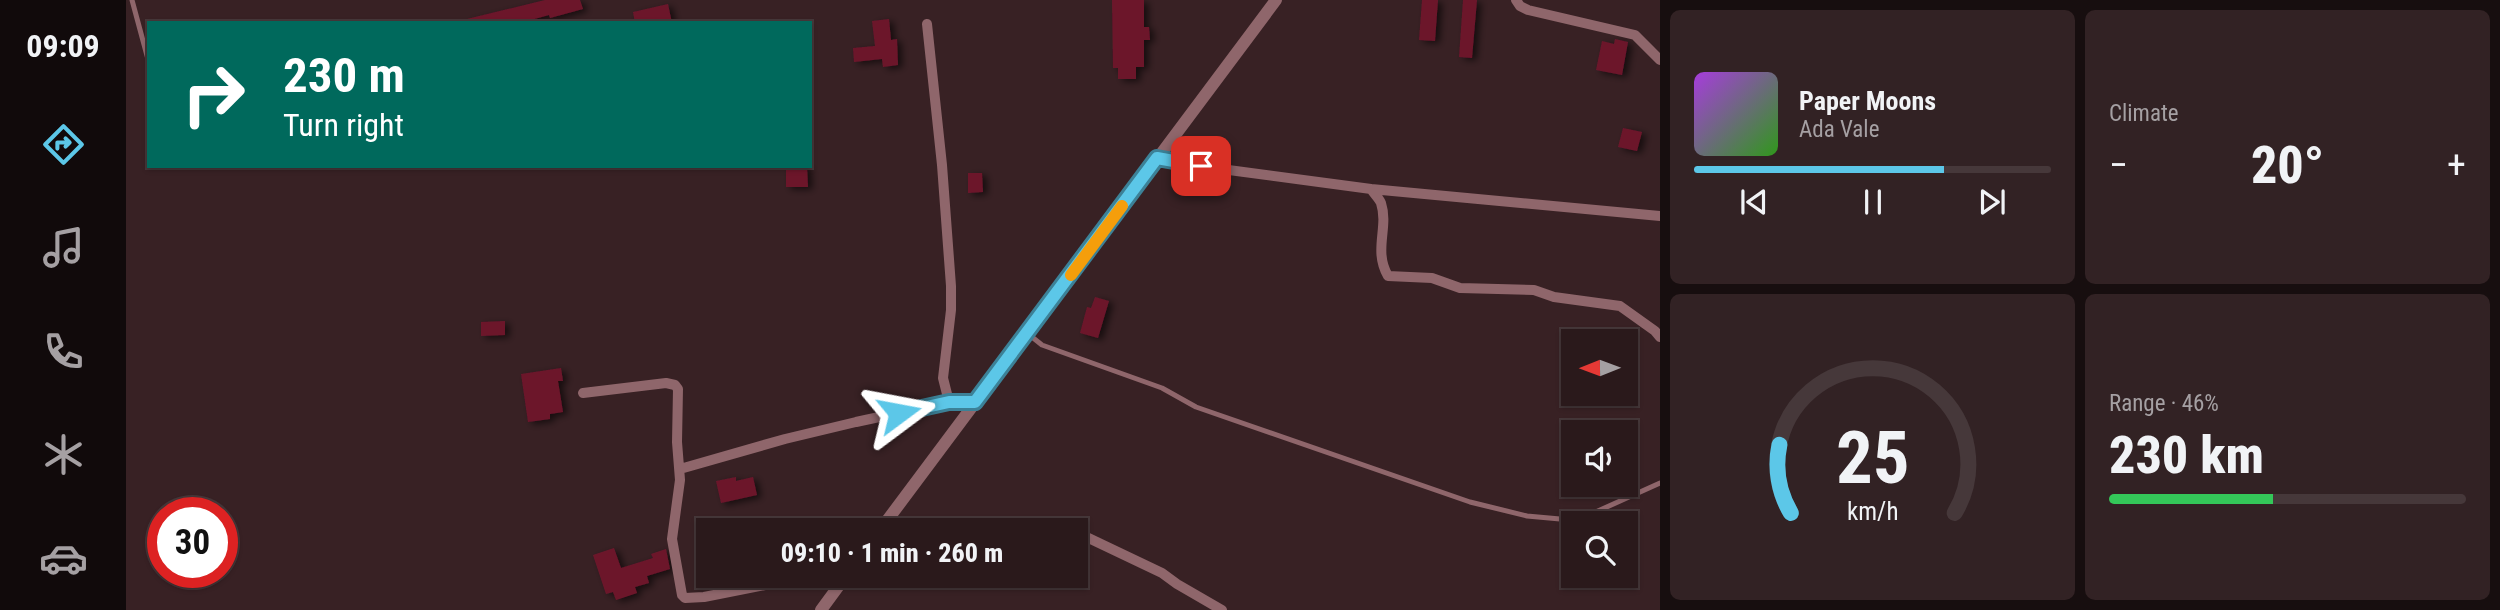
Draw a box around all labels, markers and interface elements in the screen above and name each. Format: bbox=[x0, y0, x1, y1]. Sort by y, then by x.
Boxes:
text: 09:09 bbox=[26, 27, 100, 65]
text: 230 m bbox=[283, 47, 405, 104]
icon: right bbox=[168, 49, 259, 140]
text: Paper Moons bbox=[1799, 86, 1936, 116]
text: Climate bbox=[2109, 100, 2179, 127]
text: Turn right bbox=[283, 106, 404, 144]
text: Ada Vale bbox=[1799, 116, 1879, 143]
icon: directions bbox=[39, 120, 88, 169]
text: 20° bbox=[2251, 135, 2324, 196]
pin bbox=[1171, 136, 1231, 196]
text: − bbox=[2109, 143, 2128, 187]
text: + bbox=[2447, 143, 2466, 187]
icon: arrive bbox=[1182, 147, 1220, 185]
icon: previous bbox=[1735, 183, 1773, 221]
icon: pause bbox=[1854, 183, 1892, 221]
icon: next bbox=[1973, 183, 2011, 221]
icon: music bbox=[39, 223, 88, 272]
icon: phone bbox=[39, 327, 88, 376]
north arrow bbox=[1561, 329, 1638, 406]
map controls bbox=[1561, 329, 1638, 588]
position arrow bbox=[862, 376, 936, 450]
text: Range · 46% bbox=[2109, 390, 2219, 417]
text: 25 bbox=[1836, 415, 1909, 501]
button: sound bbox=[1561, 420, 1638, 497]
text: 230 km bbox=[2109, 425, 2264, 486]
icon: climate bbox=[39, 430, 88, 479]
speed limit sign: 30 bbox=[147, 497, 238, 588]
text: km/h bbox=[1847, 497, 1898, 526]
button: search bbox=[1561, 511, 1638, 588]
icon: car bbox=[39, 534, 88, 583]
text: 09:10 · 1 min · 260 m bbox=[781, 538, 1003, 568]

